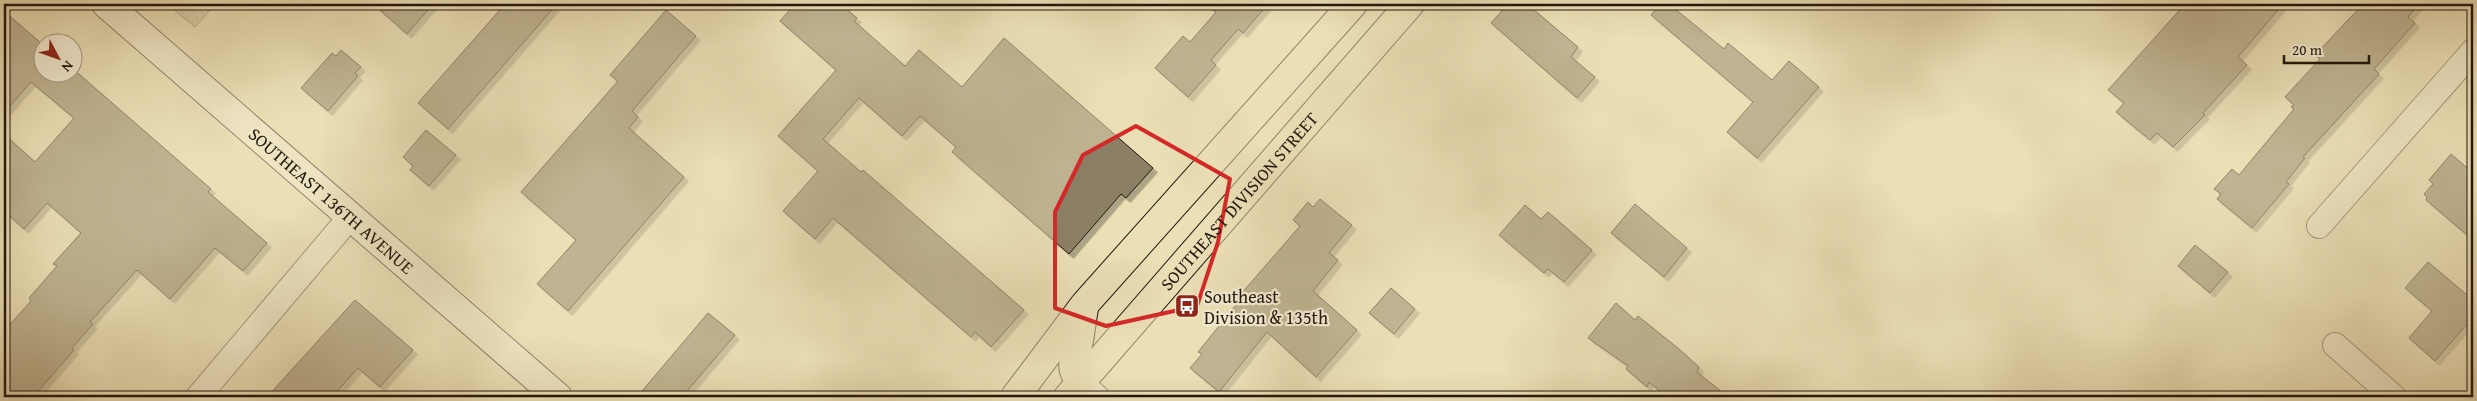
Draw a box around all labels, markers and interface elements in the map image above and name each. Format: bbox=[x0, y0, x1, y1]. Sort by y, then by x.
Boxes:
north arrow bbox=[32, 32, 82, 82]
scale bar bbox=[2284, 32, 2370, 64]
text: 20 m bbox=[2292, 39, 2323, 60]
text: N bbox=[57, 56, 78, 77]
street label: SOUTHEAST DIVISION STREET bbox=[1153, 106, 1324, 296]
street label: SOUTHEAST 136TH AVENUE bbox=[243, 121, 420, 280]
place label: Southeast Division & 135th bbox=[1204, 283, 1328, 331]
bus stop icon: Southeast Division & 135th bbox=[1174, 293, 1200, 319]

